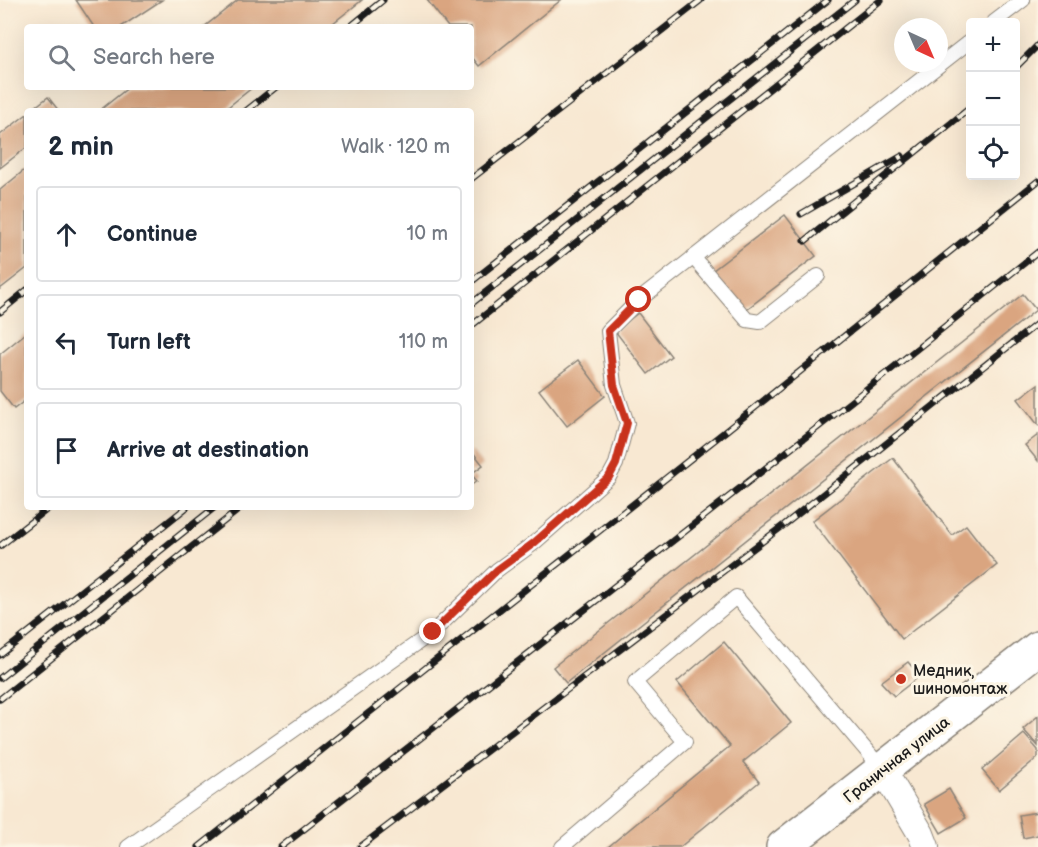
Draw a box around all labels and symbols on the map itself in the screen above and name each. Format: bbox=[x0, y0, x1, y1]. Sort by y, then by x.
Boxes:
north arrow bbox=[894, 18, 948, 72]
route start bbox=[625, 286, 651, 312]
route end bbox=[419, 618, 445, 644]
place label: Медник, шиномонтаж bbox=[913, 662, 1008, 699]
marker: Медник, шиномонтаж bbox=[894, 672, 908, 686]
street label: Граничная улица bbox=[840, 712, 954, 808]

